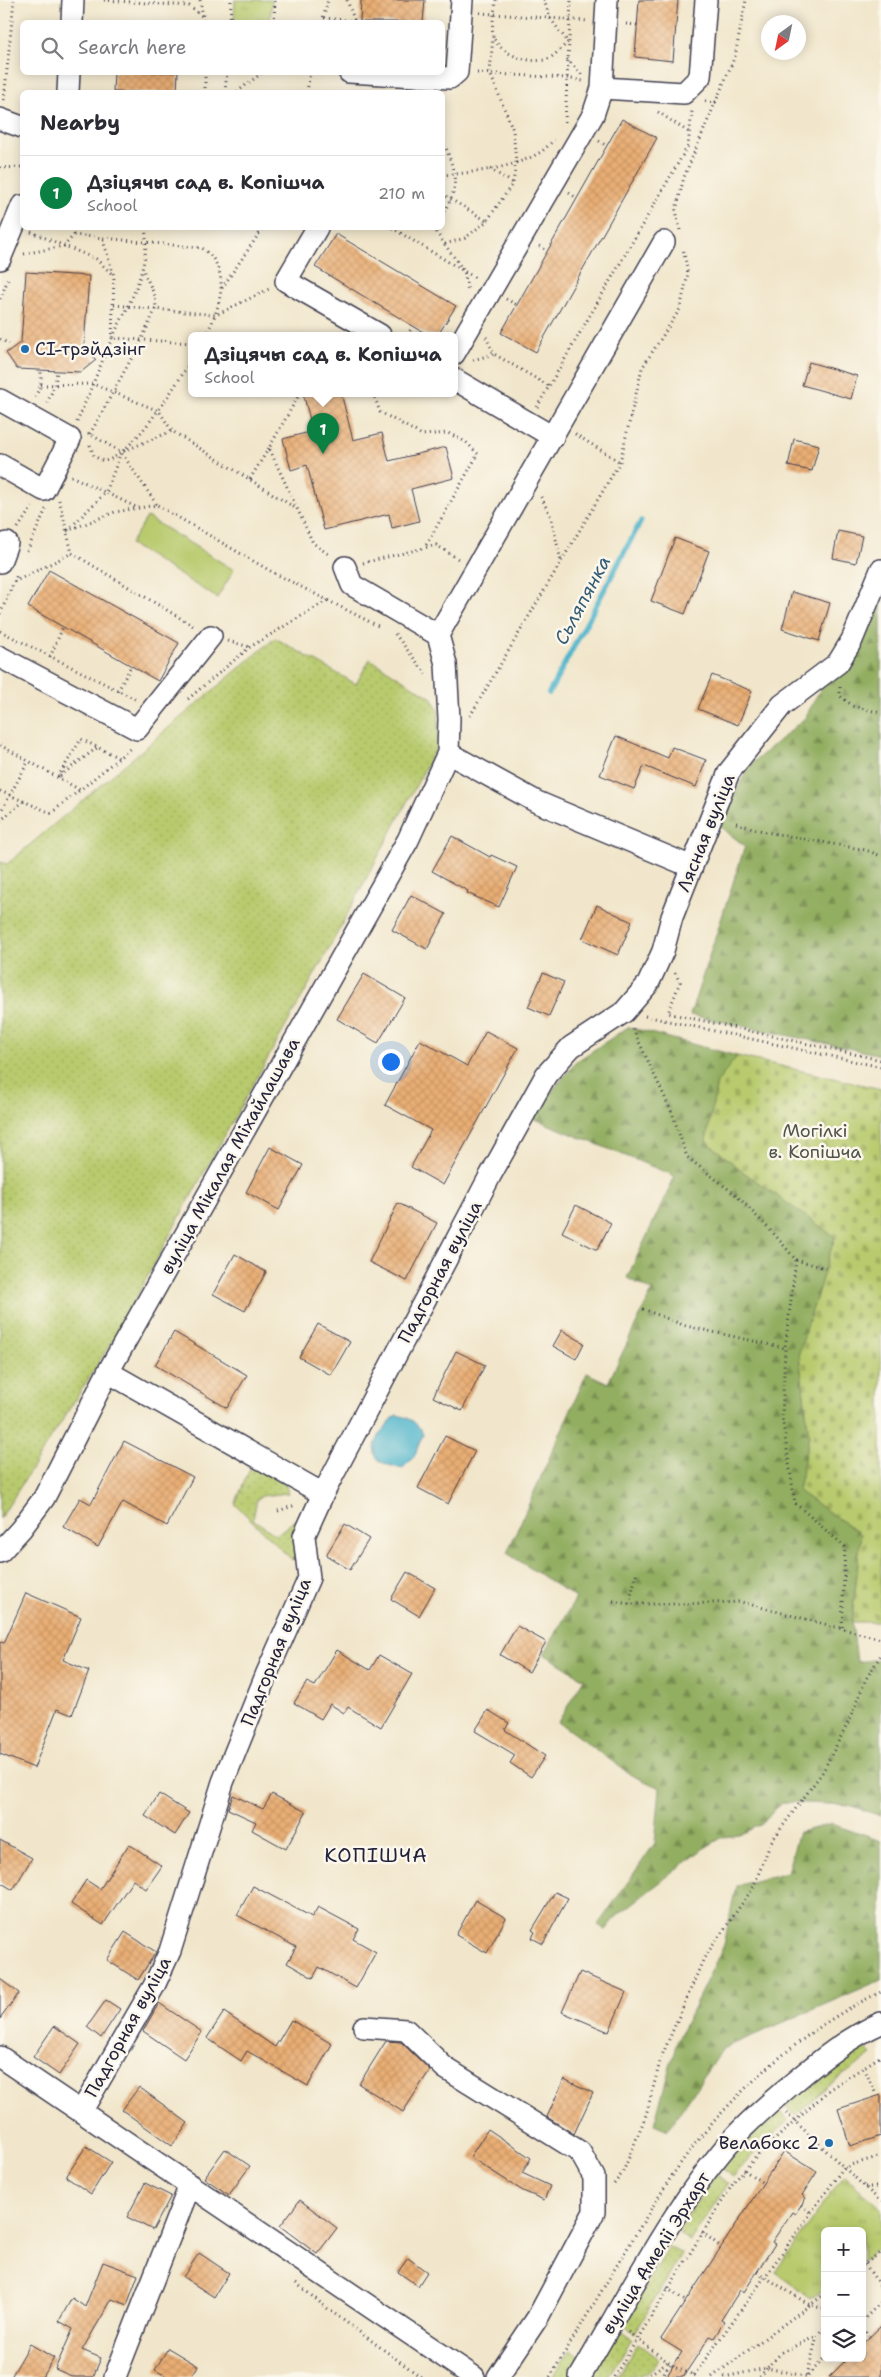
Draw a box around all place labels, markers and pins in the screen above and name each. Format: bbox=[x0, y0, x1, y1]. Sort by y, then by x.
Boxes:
place label: СІ-трэйдзінг bbox=[35, 337, 145, 361]
marker: СІ-трэйдзінг bbox=[19, 343, 31, 355]
pin: 1 bbox=[307, 413, 339, 454]
place label: Велабокс 2 bbox=[719, 2131, 819, 2155]
marker: Велабокс 2 bbox=[823, 2137, 835, 2149]

